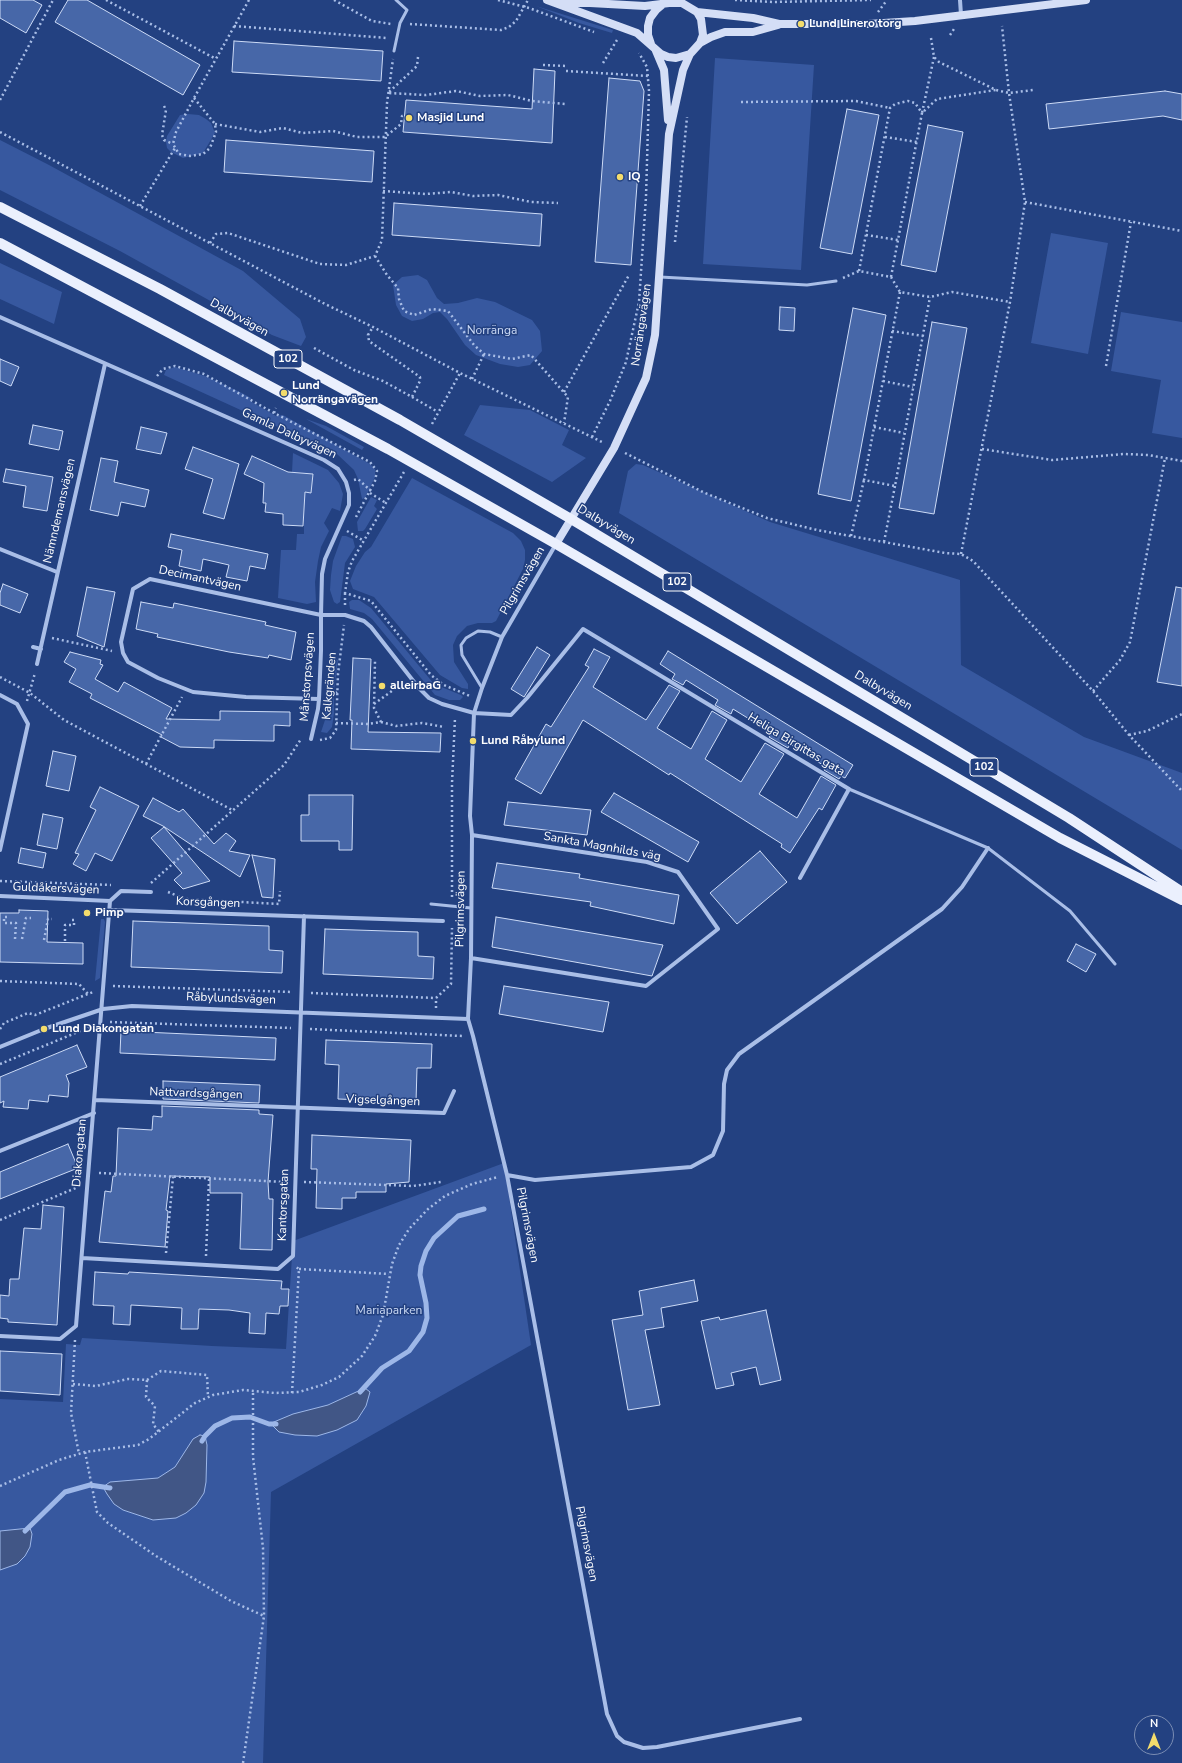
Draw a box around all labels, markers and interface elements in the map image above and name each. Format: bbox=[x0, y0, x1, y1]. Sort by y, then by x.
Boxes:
place label: Lund Linero torg bbox=[809, 17, 901, 31]
marker: Lund Linero torg bbox=[796, 19, 806, 29]
place label: Masjid Lund bbox=[417, 111, 484, 125]
marker: Masjid Lund bbox=[404, 113, 414, 123]
place label: IQ bbox=[628, 170, 641, 184]
marker: IQ bbox=[615, 172, 625, 182]
street label: Norrängavägen bbox=[629, 283, 655, 367]
street label: Dalbyvägen bbox=[207, 296, 271, 340]
park label: Norränga bbox=[467, 324, 517, 338]
road number: 102 bbox=[274, 350, 302, 368]
place label: Lund Norrängavägen bbox=[292, 379, 378, 407]
marker: Lund Norrängavägen bbox=[279, 388, 289, 398]
street label: Gamla Dalbyvägen bbox=[239, 406, 339, 462]
street label: Nämndemansvägen bbox=[41, 457, 79, 565]
street label: Dalbyvägen bbox=[575, 502, 637, 548]
street label: Pilgrimsvägen bbox=[498, 544, 548, 618]
street label: Decimantvägen bbox=[157, 563, 243, 595]
road number: 102 bbox=[663, 573, 691, 591]
street label: Månstorpsvägen bbox=[298, 632, 318, 722]
street label: Kalkgränden bbox=[320, 652, 340, 720]
street label: Dalbyvägen bbox=[852, 668, 914, 714]
place label: alleirbaG bbox=[390, 679, 441, 693]
marker: alleirbaG bbox=[377, 681, 387, 691]
street label: Heliga Birgittas gata bbox=[745, 710, 847, 780]
place label: Lund Råbylund bbox=[481, 734, 565, 748]
marker: Lund Råbylund bbox=[468, 736, 478, 746]
road number: 102 bbox=[970, 758, 998, 776]
street label: Sankta Magnhilds väg bbox=[542, 830, 662, 864]
street label: Pilgrimsvägen bbox=[453, 871, 469, 947]
street label: Guldåkersvägen bbox=[12, 880, 100, 898]
street label: Korsgången bbox=[176, 895, 240, 911]
place label: Pimp bbox=[95, 906, 124, 920]
marker: Pimp bbox=[82, 908, 92, 918]
street label: Råbylundsvägen bbox=[186, 990, 276, 1008]
place label: Lund Diakongatan bbox=[52, 1022, 154, 1036]
marker: Lund Diakongatan bbox=[39, 1024, 49, 1034]
street label: Nattvardsgången bbox=[149, 1085, 243, 1103]
street label: Vigselgången bbox=[346, 1093, 420, 1109]
street label: Diakongatan bbox=[70, 1118, 90, 1188]
street label: Kantorsgatan bbox=[276, 1169, 292, 1241]
street label: Pilgrimsvägen bbox=[513, 1186, 541, 1264]
park label: Mariaparken bbox=[356, 1304, 422, 1318]
street label: Pilgrimsvägen bbox=[572, 1505, 600, 1583]
north arrow bbox=[1134, 1715, 1174, 1755]
text: N bbox=[1150, 1716, 1158, 1731]

